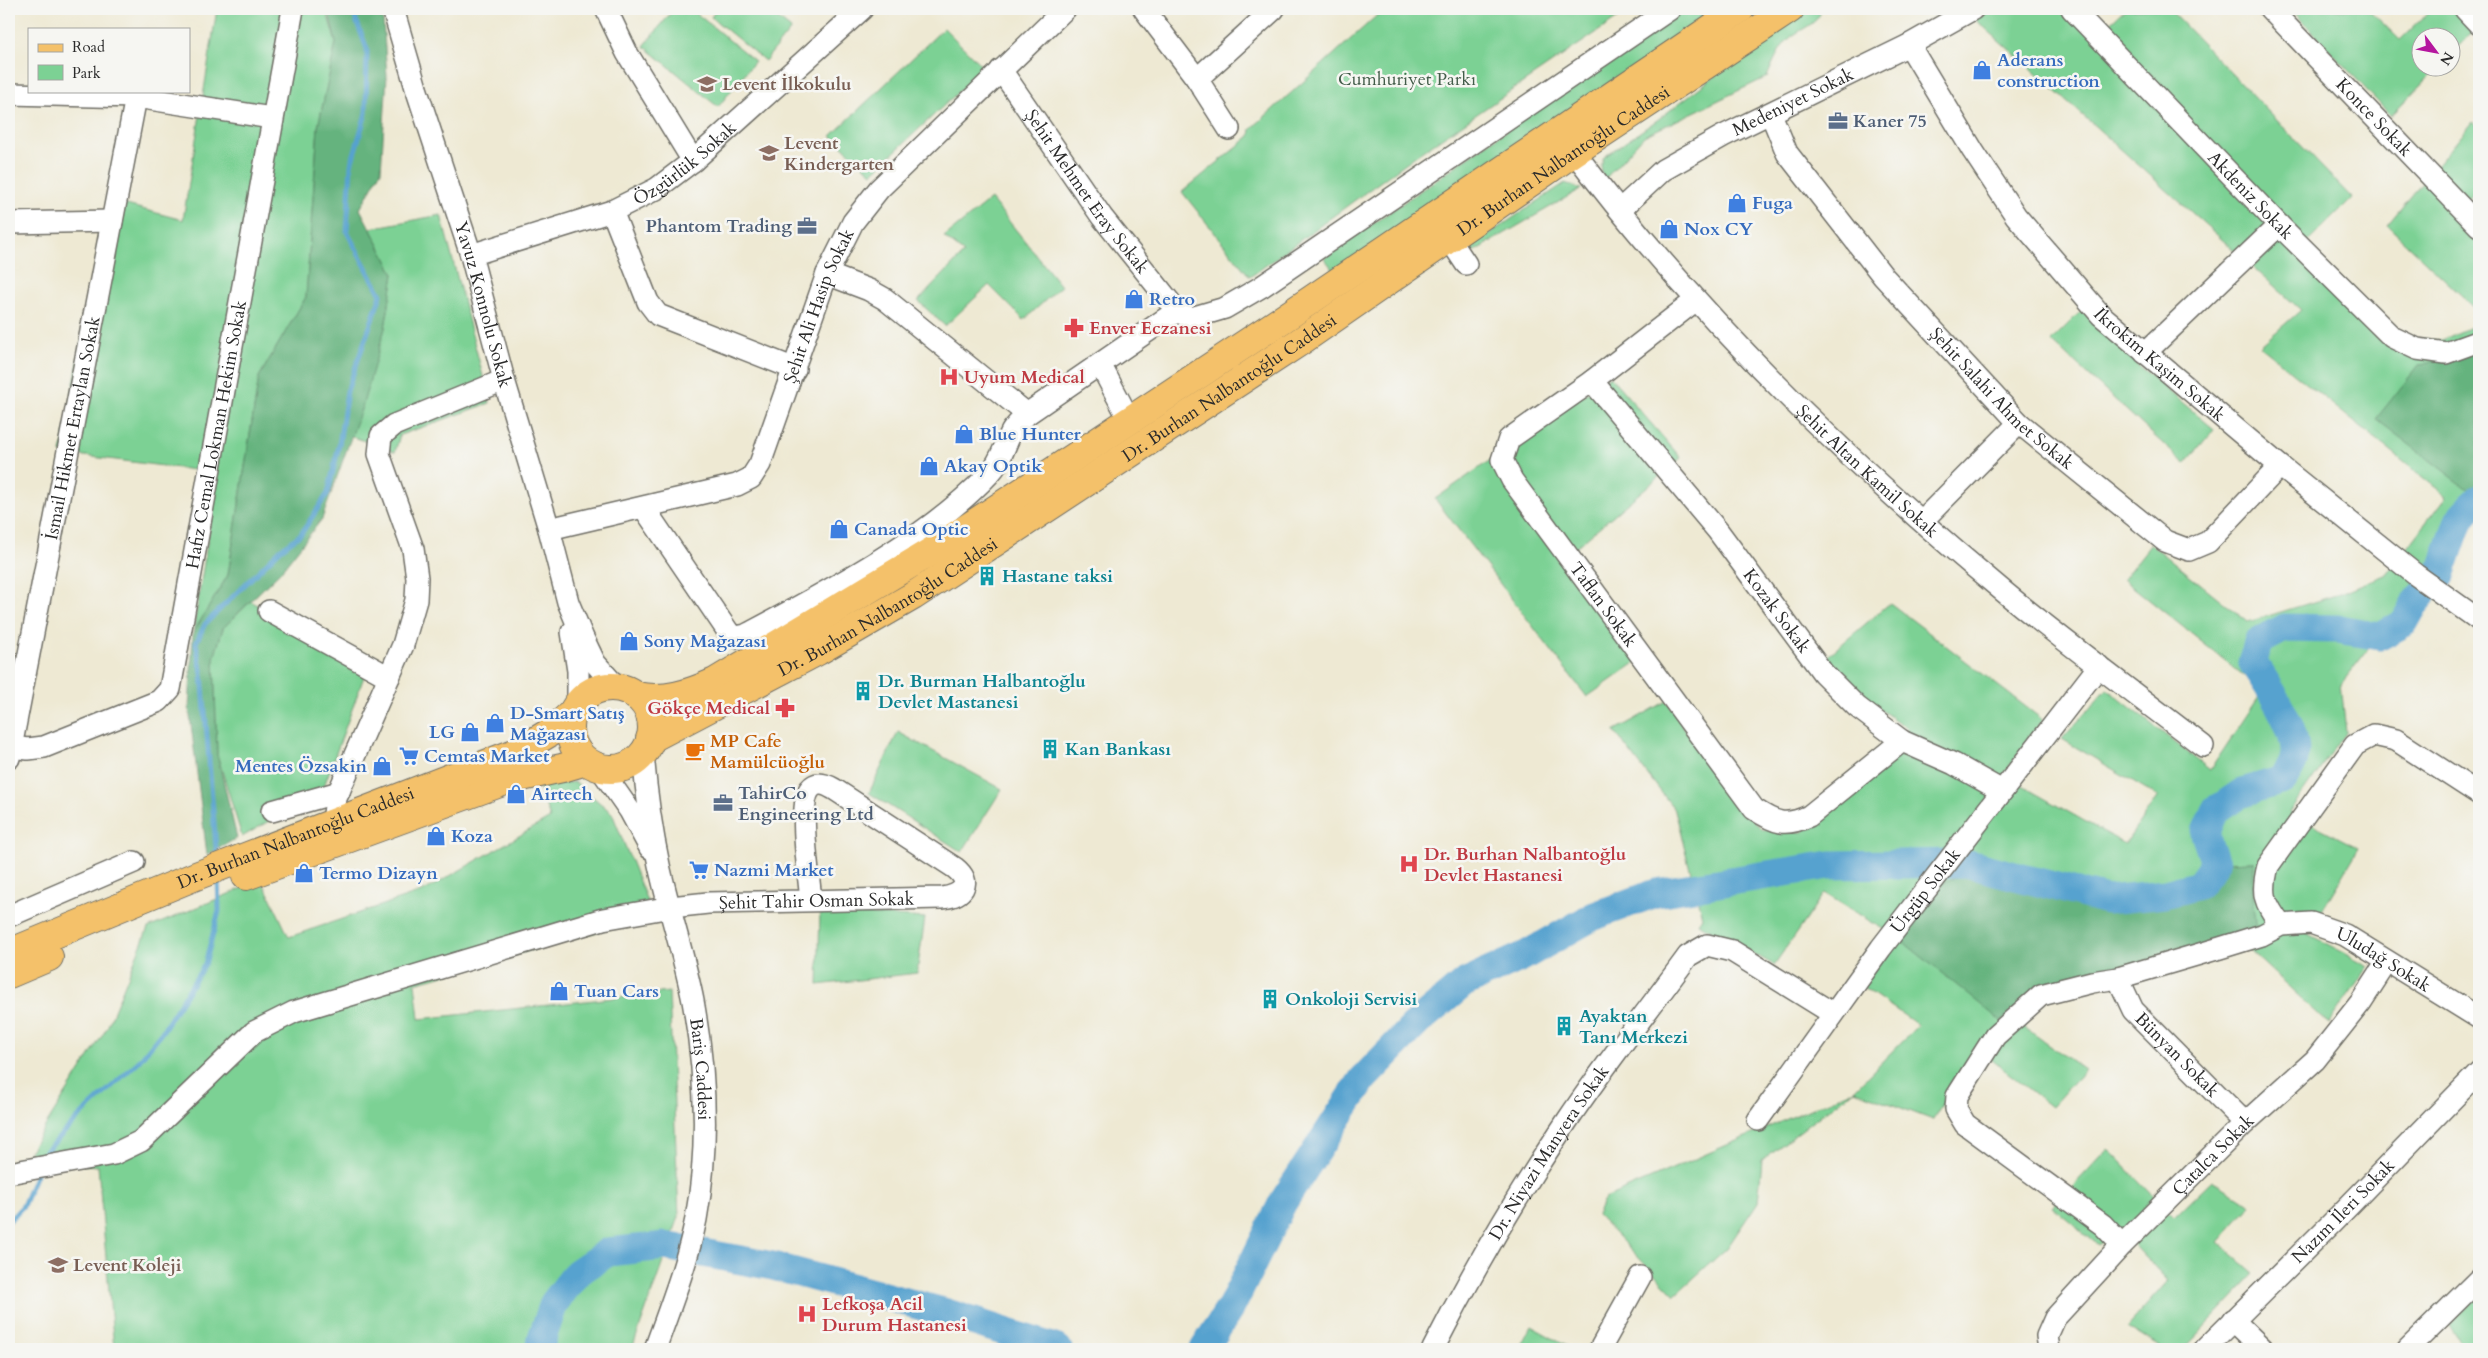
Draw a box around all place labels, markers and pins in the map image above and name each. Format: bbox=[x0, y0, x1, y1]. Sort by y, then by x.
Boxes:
place label: Aderans construction bbox=[1997, 48, 2100, 94]
shop icon: Aderans construction bbox=[1971, 59, 1993, 81]
place label: Levent İlkokulu bbox=[722, 72, 852, 97]
school or university icon: Levent İlkokulu bbox=[696, 73, 718, 95]
place label: Kaner 75 bbox=[1853, 109, 1927, 134]
office icon: Kaner 75 bbox=[1827, 110, 1849, 132]
place label: Levent Kindergarten bbox=[784, 131, 895, 177]
school or university icon: Levent Kindergarten bbox=[758, 142, 780, 164]
place label: Fuga bbox=[1752, 191, 1793, 216]
shop icon: Fuga bbox=[1726, 192, 1748, 214]
place label: Phantom Trading bbox=[646, 214, 792, 239]
office icon: Phantom Trading bbox=[796, 215, 818, 237]
place label: Nox CY bbox=[1684, 217, 1754, 242]
shop icon: Nox CY bbox=[1658, 218, 1680, 240]
place label: Retro bbox=[1149, 287, 1195, 312]
shop icon: Retro bbox=[1123, 288, 1145, 310]
place label: Enver Eczanesi bbox=[1089, 316, 1212, 341]
pharmacy icon: Enver Eczanesi bbox=[1063, 317, 1085, 339]
place label: Uyum Medical bbox=[964, 365, 1085, 390]
hospital icon: Uyum Medical bbox=[938, 366, 960, 388]
place label: Blue Hunter bbox=[979, 422, 1081, 447]
shop icon: Blue Hunter bbox=[953, 423, 975, 445]
place label: Akay Optik bbox=[944, 454, 1043, 479]
shop icon: Akay Optik bbox=[918, 455, 940, 477]
place label: Canada Optic bbox=[854, 517, 969, 542]
shop icon: Canada Optic bbox=[828, 518, 850, 540]
place label: Hastane taksi bbox=[1002, 564, 1113, 589]
building icon: Hastane taksi bbox=[976, 565, 998, 587]
place label: Sony Mağazası bbox=[644, 629, 766, 654]
shop icon: Sony Mağazası bbox=[618, 630, 640, 652]
place label: Dr. Burman Halbantoğlu Devlet Mastanesi bbox=[878, 669, 1086, 715]
building icon: Dr. Burman Halbantoğlu Devlet Mastanesi bbox=[852, 680, 874, 702]
place label: Gökçe Medical bbox=[647, 696, 770, 721]
pharmacy icon: Gökçe Medical bbox=[774, 697, 796, 719]
place label: D-Smart Satış Mağazası bbox=[510, 701, 625, 747]
shop icon: D-Smart Satış Mağazası bbox=[484, 712, 506, 734]
place label: LG bbox=[429, 720, 455, 745]
shop icon: LG bbox=[459, 721, 481, 743]
place label: MP Cafe Mamülcüoğlu bbox=[710, 729, 826, 775]
place label: Kan Bankası bbox=[1065, 737, 1171, 762]
building icon: Kan Bankası bbox=[1039, 738, 1061, 760]
cafe icon: MP Cafe Mamülcüoğlu bbox=[684, 740, 706, 762]
place label: Cemtas Market bbox=[424, 744, 550, 769]
supermarket icon: Cemtas Market bbox=[398, 745, 420, 767]
place label: Mentes Özsakin bbox=[235, 754, 367, 779]
shop icon: Mentes Özsakin bbox=[371, 755, 393, 777]
place label: TahirCo Engineering Ltd bbox=[738, 781, 874, 827]
place label: Airtech bbox=[531, 782, 593, 807]
shop icon: Airtech bbox=[505, 783, 527, 805]
office icon: TahirCo Engineering Ltd bbox=[712, 792, 734, 814]
place label: Koza bbox=[451, 824, 493, 849]
shop icon: Koza bbox=[425, 825, 447, 847]
place label: Dr. Burhan Nalbantoğlu Devlet Hastanesi bbox=[1424, 842, 1627, 888]
hospital icon: Dr. Burhan Nalbantoğlu Devlet Hastanesi bbox=[1398, 853, 1420, 875]
place label: Nazmi Market bbox=[714, 858, 834, 883]
supermarket icon: Nazmi Market bbox=[688, 859, 710, 881]
place label: Termo Dizayn bbox=[319, 861, 438, 886]
shop icon: Termo Dizayn bbox=[293, 862, 315, 884]
place label: Tuan Cars bbox=[574, 979, 659, 1004]
shop icon: Tuan Cars bbox=[548, 980, 570, 1002]
place label: Onkoloji Servisi bbox=[1285, 987, 1417, 1012]
building icon: Onkoloji Servisi bbox=[1259, 988, 1281, 1010]
place label: Ayaktan Tanı Merkezi bbox=[1579, 1004, 1688, 1050]
building icon: Ayaktan Tanı Merkezi bbox=[1553, 1015, 1575, 1037]
place label: Levent Koleji bbox=[73, 1253, 182, 1278]
school or university icon: Levent Koleji bbox=[47, 1254, 69, 1276]
place label: Lefkoşa Acil Durum Hastanesi bbox=[822, 1292, 967, 1338]
hospital icon: Lefkoşa Acil Durum Hastanesi bbox=[796, 1303, 818, 1325]

